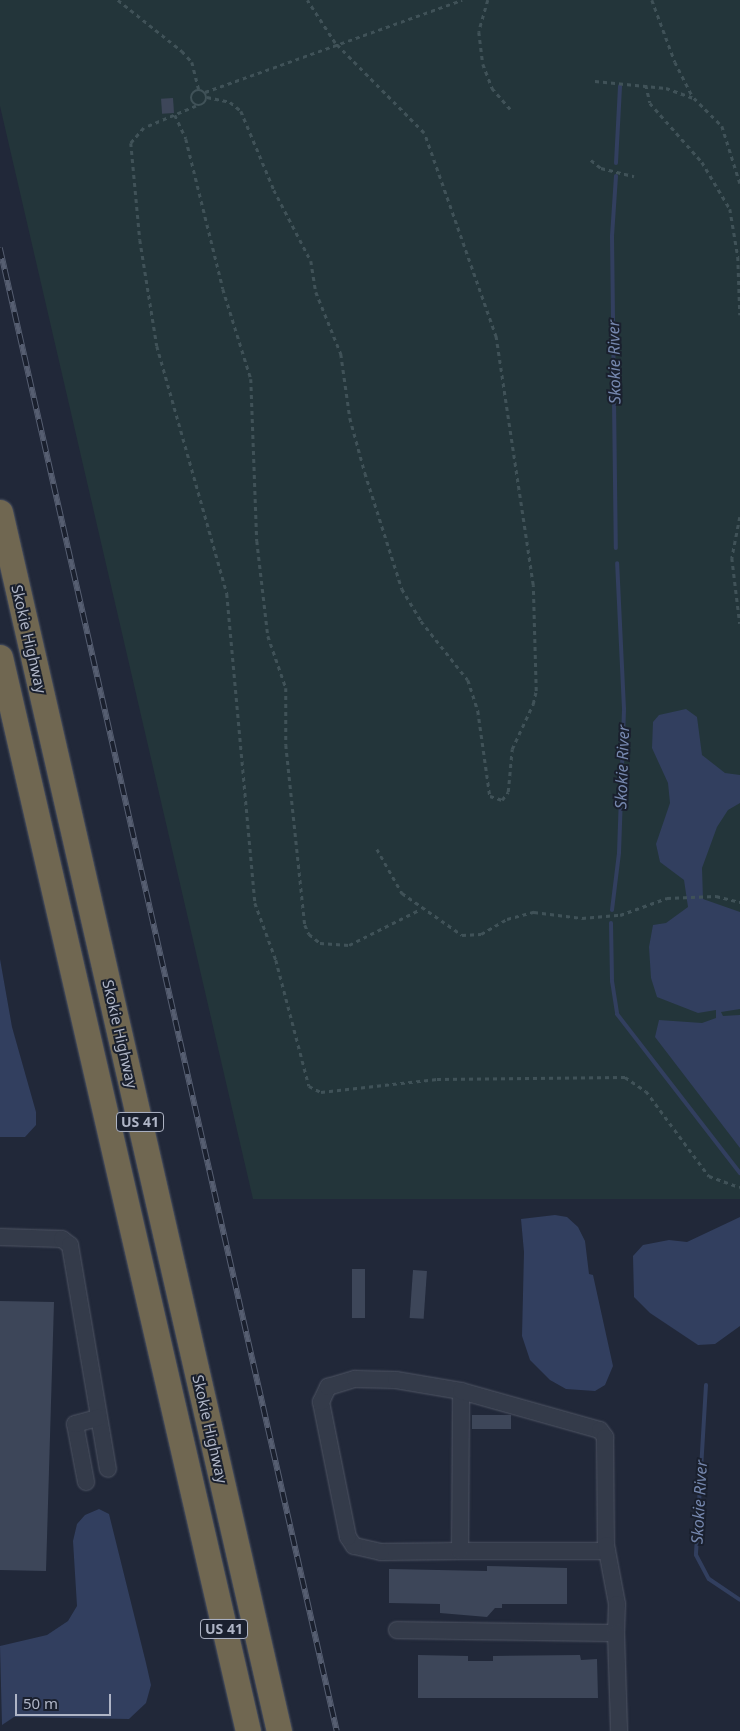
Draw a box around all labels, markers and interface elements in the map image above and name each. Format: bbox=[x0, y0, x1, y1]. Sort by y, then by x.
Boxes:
water label: Skokie River bbox=[604, 320, 624, 404]
street label: Skokie Highway bbox=[8, 583, 50, 695]
water label: Skokie River bbox=[611, 725, 633, 809]
street label: Skokie Highway bbox=[99, 978, 141, 1090]
road number: US 41 bbox=[115, 1110, 165, 1134]
street label: Skokie Highway bbox=[189, 1373, 231, 1485]
water label: Skokie River bbox=[687, 1460, 711, 1544]
road number: US 41 bbox=[199, 1618, 249, 1640]
scale bar bbox=[18, 1684, 114, 1716]
text: 50 m bbox=[23, 1693, 58, 1713]

